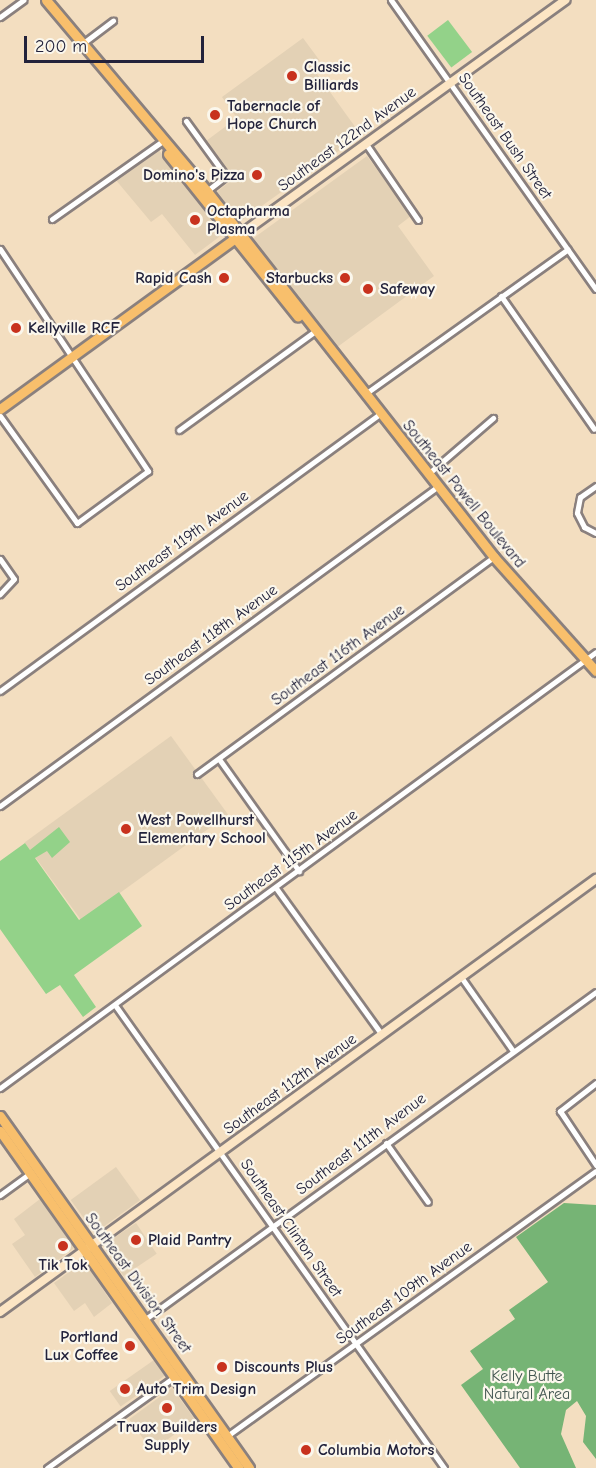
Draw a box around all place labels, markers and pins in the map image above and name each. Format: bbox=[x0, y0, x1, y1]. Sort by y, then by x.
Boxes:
place label: Classic Billiards bbox=[304, 57, 358, 95]
marker: Classic Billiards bbox=[285, 69, 299, 83]
place label: Tabernacle of Hope Church bbox=[227, 96, 320, 134]
marker: Tabernacle of Hope Church bbox=[208, 108, 222, 122]
place label: Domino's Pizza bbox=[143, 165, 245, 185]
marker: Domino's Pizza bbox=[250, 168, 264, 182]
place label: Octapharma Plasma bbox=[207, 201, 290, 239]
marker: Octapharma Plasma bbox=[188, 213, 202, 227]
place label: Rapid Cash bbox=[135, 268, 212, 288]
place label: Starbucks bbox=[266, 268, 333, 288]
marker: Rapid Cash bbox=[217, 271, 231, 285]
marker: Starbucks bbox=[338, 271, 352, 285]
place label: Safeway bbox=[380, 279, 435, 299]
marker: Safeway bbox=[361, 282, 375, 296]
place label: Kellyville RCF bbox=[28, 318, 120, 338]
marker: Kellyville RCF bbox=[9, 321, 23, 335]
place label: West Powellhurst Elementary School bbox=[138, 810, 266, 848]
marker: West Powellhurst Elementary School bbox=[119, 822, 133, 836]
place label: Plaid Pantry bbox=[148, 1230, 231, 1250]
marker: Plaid Pantry bbox=[129, 1233, 143, 1247]
marker: Tik Tok bbox=[56, 1239, 70, 1253]
place label: Tik Tok bbox=[39, 1255, 87, 1275]
place label: Portland Lux Coffee bbox=[44, 1327, 118, 1365]
marker: Portland Lux Coffee bbox=[123, 1339, 137, 1353]
place label: Discounts Plus bbox=[234, 1357, 333, 1377]
marker: Discounts Plus bbox=[215, 1360, 229, 1374]
place label: Auto Trim Design bbox=[137, 1379, 256, 1399]
marker: Auto Trim Design bbox=[118, 1382, 132, 1396]
marker: Truax Builders Supply bbox=[160, 1401, 174, 1415]
place label: Truax Builders Supply bbox=[117, 1417, 217, 1455]
place label: Columbia Motors bbox=[318, 1440, 434, 1460]
marker: Columbia Motors bbox=[299, 1443, 313, 1457]

